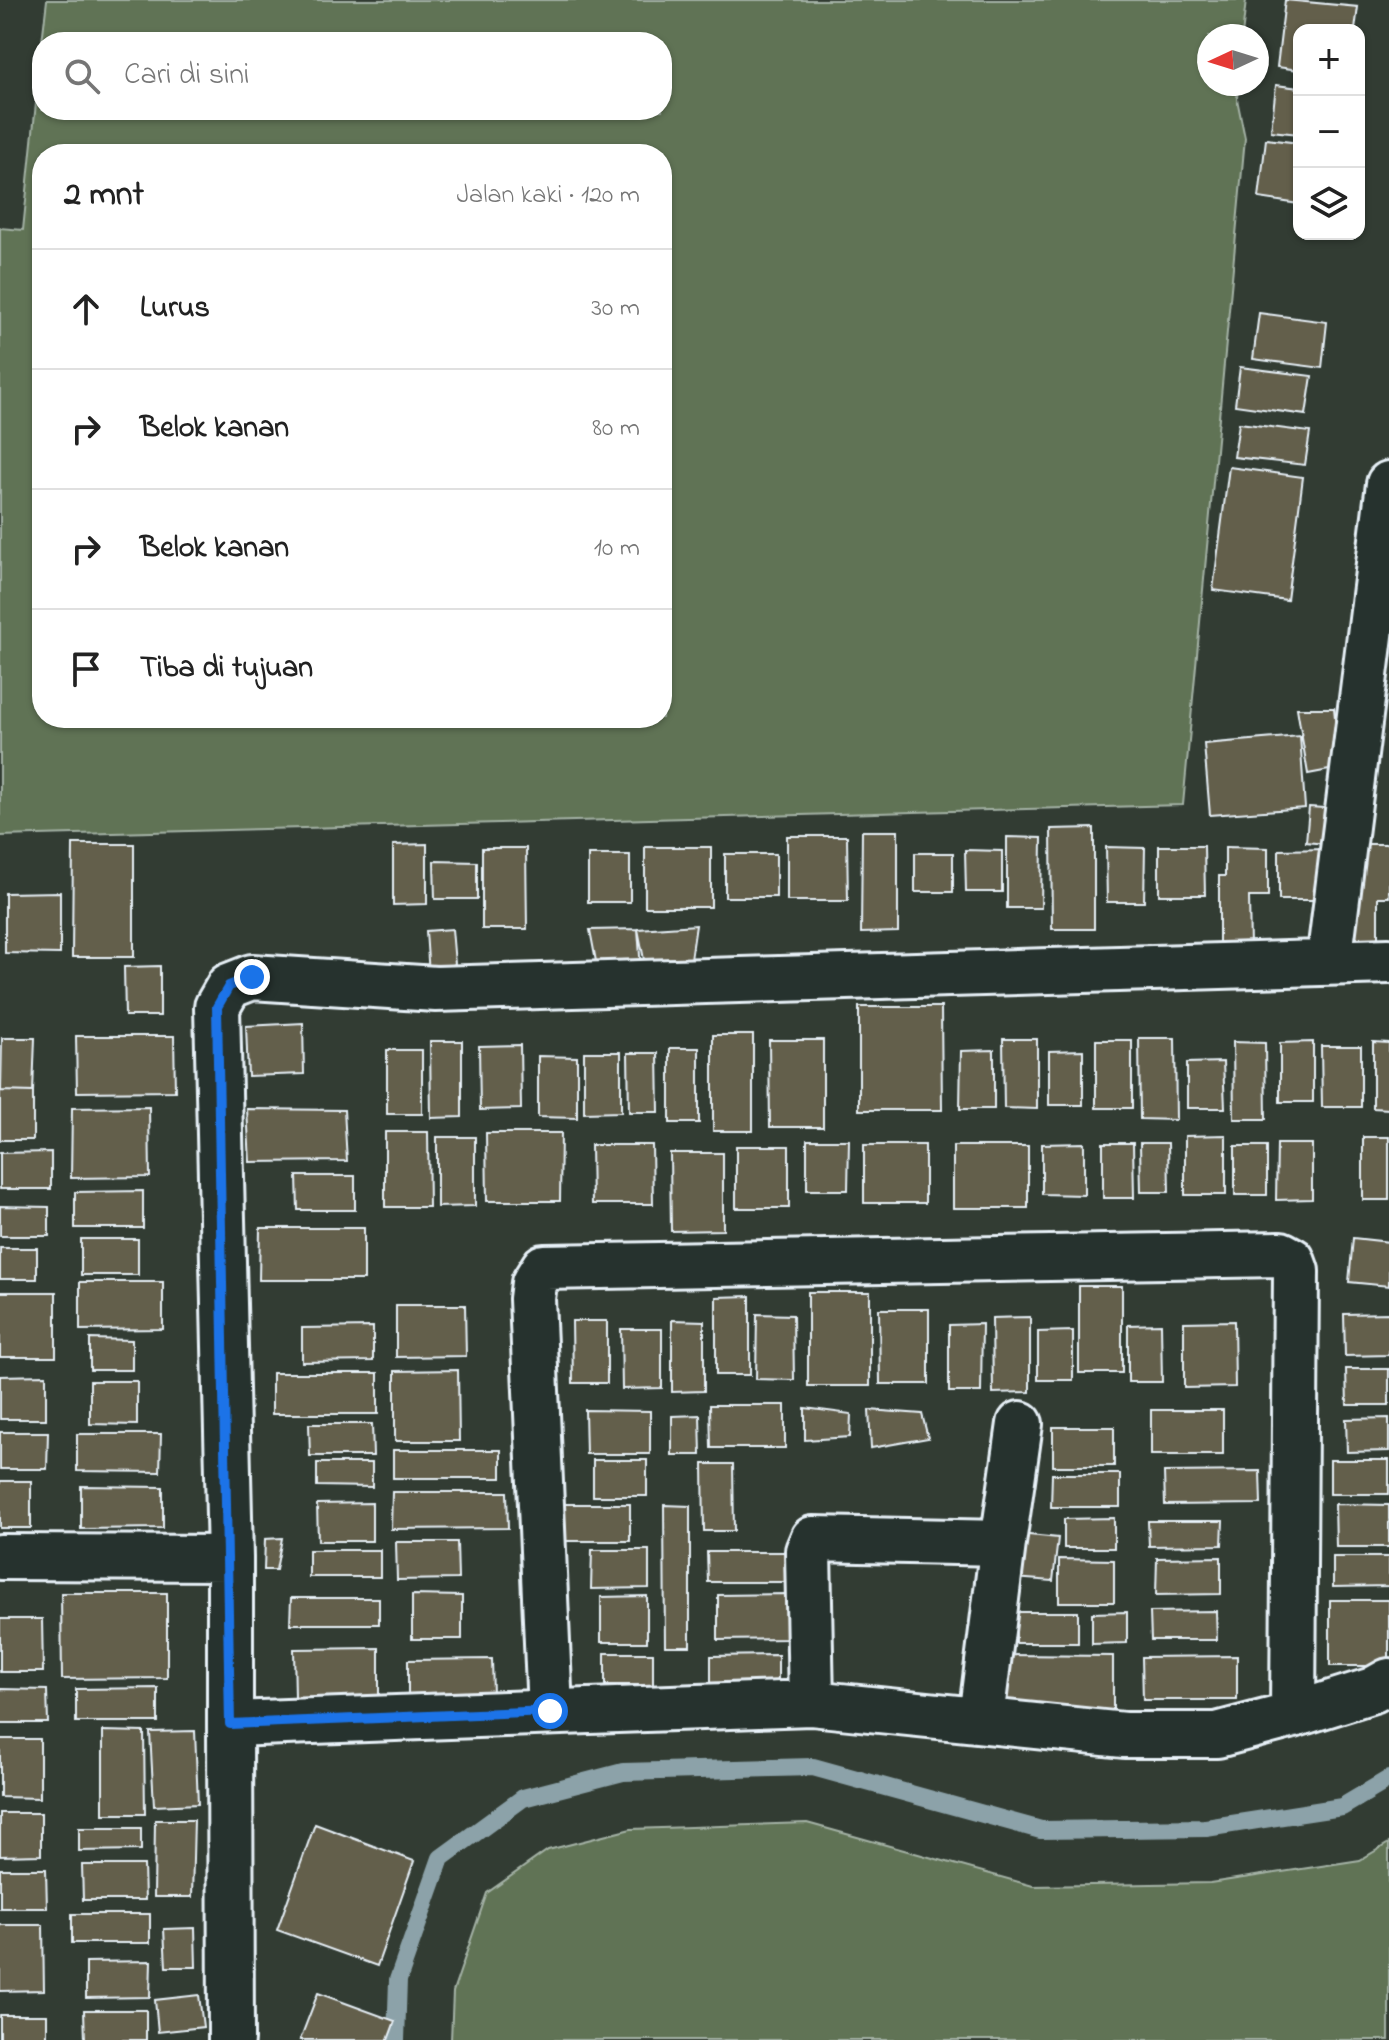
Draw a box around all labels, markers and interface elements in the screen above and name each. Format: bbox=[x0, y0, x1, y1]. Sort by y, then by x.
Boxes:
north arrow bbox=[1197, 24, 1269, 96]
map controls bbox=[1293, 24, 1365, 240]
button: + bbox=[1293, 24, 1365, 96]
search box bbox=[32, 32, 672, 120]
icon: search bbox=[60, 54, 104, 98]
text: Cari di sini bbox=[124, 54, 250, 98]
button: − bbox=[1293, 96, 1365, 168]
button: layers bbox=[1293, 168, 1365, 240]
text: 2 mnt bbox=[64, 171, 144, 221]
text: Jalan kaki · 120 m bbox=[456, 177, 640, 215]
icon: ahead bbox=[64, 287, 108, 331]
text: Lurus bbox=[140, 287, 210, 331]
text: 30 m bbox=[591, 290, 640, 328]
icon: right bbox=[64, 407, 108, 451]
text: Belok kanan bbox=[140, 407, 289, 451]
text: 80 m bbox=[592, 410, 640, 448]
icon: right bbox=[64, 527, 108, 571]
text: Belok kanan bbox=[140, 527, 289, 571]
text: 10 m bbox=[594, 530, 640, 568]
icon: arrive bbox=[64, 647, 108, 691]
text: Tiba di tujuan bbox=[140, 647, 313, 691]
route end bbox=[234, 959, 270, 995]
route start bbox=[532, 1693, 568, 1729]

